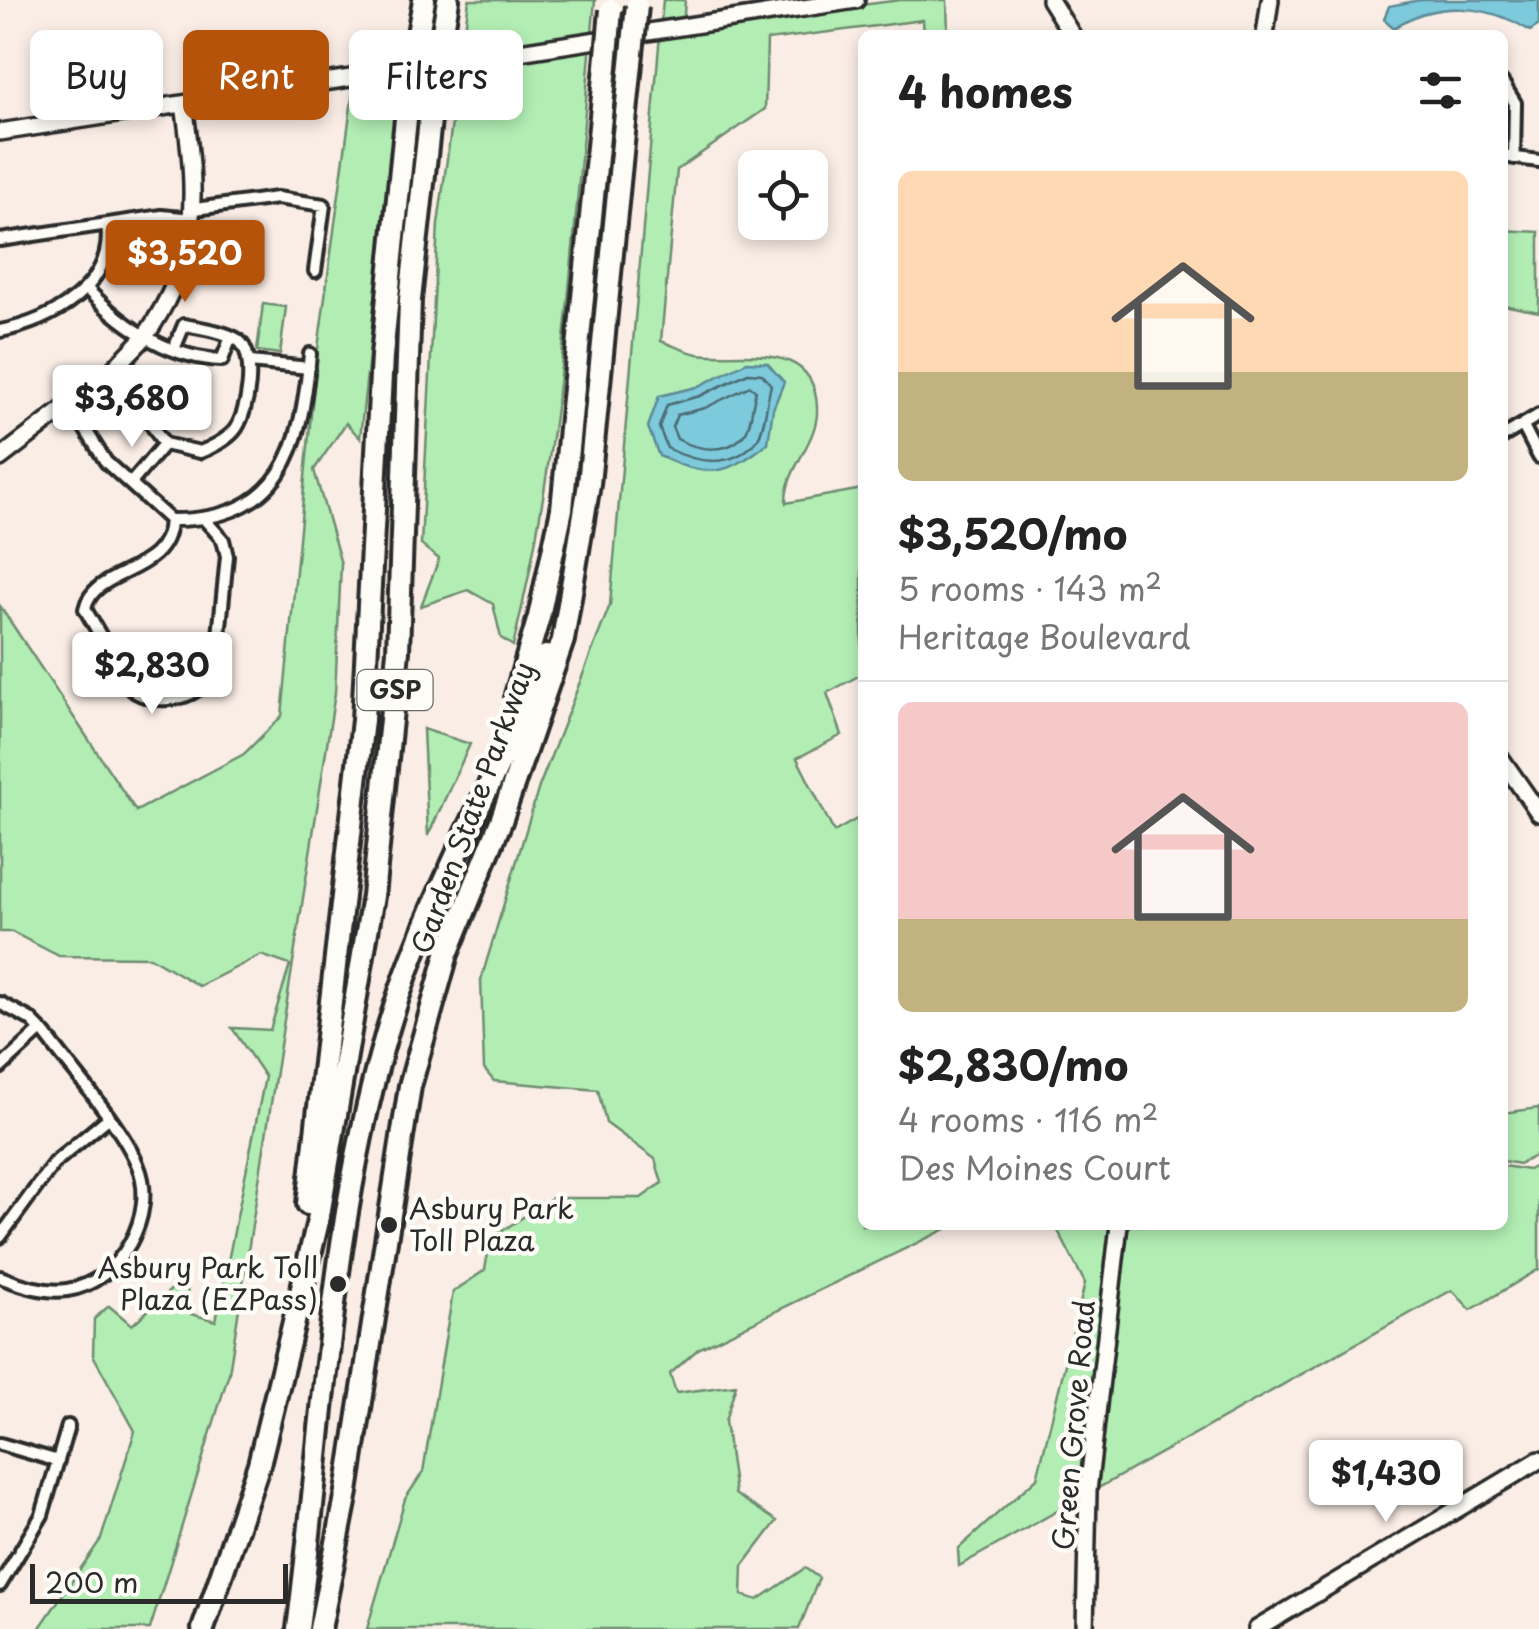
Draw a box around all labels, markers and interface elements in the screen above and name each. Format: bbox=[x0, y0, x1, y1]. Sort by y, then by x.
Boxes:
chip: Buy bbox=[30, 30, 163, 120]
chip: Rent bbox=[183, 30, 329, 120]
chip: Filters bbox=[349, 30, 523, 120]
text: 4 homes bbox=[898, 59, 1073, 122]
icon: filters bbox=[1413, 63, 1468, 118]
map controls bbox=[738, 150, 828, 240]
button: locate bbox=[738, 150, 828, 240]
pin: $3,520 bbox=[104, 220, 266, 305]
text: $3,520 bbox=[128, 228, 242, 276]
icon: home bbox=[1093, 236, 1273, 416]
pin: $3,680 bbox=[51, 365, 213, 450]
text: $3,680 bbox=[75, 373, 189, 421]
text: $3,520/mo bbox=[898, 501, 1127, 564]
text: 5 rooms · 143 m² bbox=[898, 564, 1162, 612]
text: Heritage Boulevard bbox=[898, 612, 1191, 660]
pin: $2,830 bbox=[71, 632, 233, 717]
text: $2,830 bbox=[94, 640, 210, 688]
street label: Garden State Parkway bbox=[399, 656, 544, 959]
road number: GSP bbox=[358, 670, 432, 710]
icon: home bbox=[1093, 767, 1273, 947]
text: $2,830/mo bbox=[898, 1032, 1129, 1095]
text: 4 rooms · 116 m² bbox=[898, 1095, 1159, 1143]
text: Des Moines Court bbox=[898, 1143, 1171, 1191]
place label: Asbury Park Toll Plaza bbox=[409, 1186, 574, 1261]
marker: Asbury Park Toll Plaza bbox=[378, 1214, 400, 1236]
place label: Asbury Park Toll Plaza (EZPass) bbox=[98, 1245, 318, 1320]
marker: Asbury Park Toll Plaza (EZPass) bbox=[327, 1273, 349, 1295]
street label: Green Grove Road bbox=[1040, 1298, 1105, 1552]
pin: $1,430 bbox=[1305, 1440, 1467, 1525]
text: $1,430 bbox=[1331, 1448, 1441, 1496]
scale bar bbox=[30, 1559, 288, 1604]
text: 200 m bbox=[45, 1560, 138, 1603]

